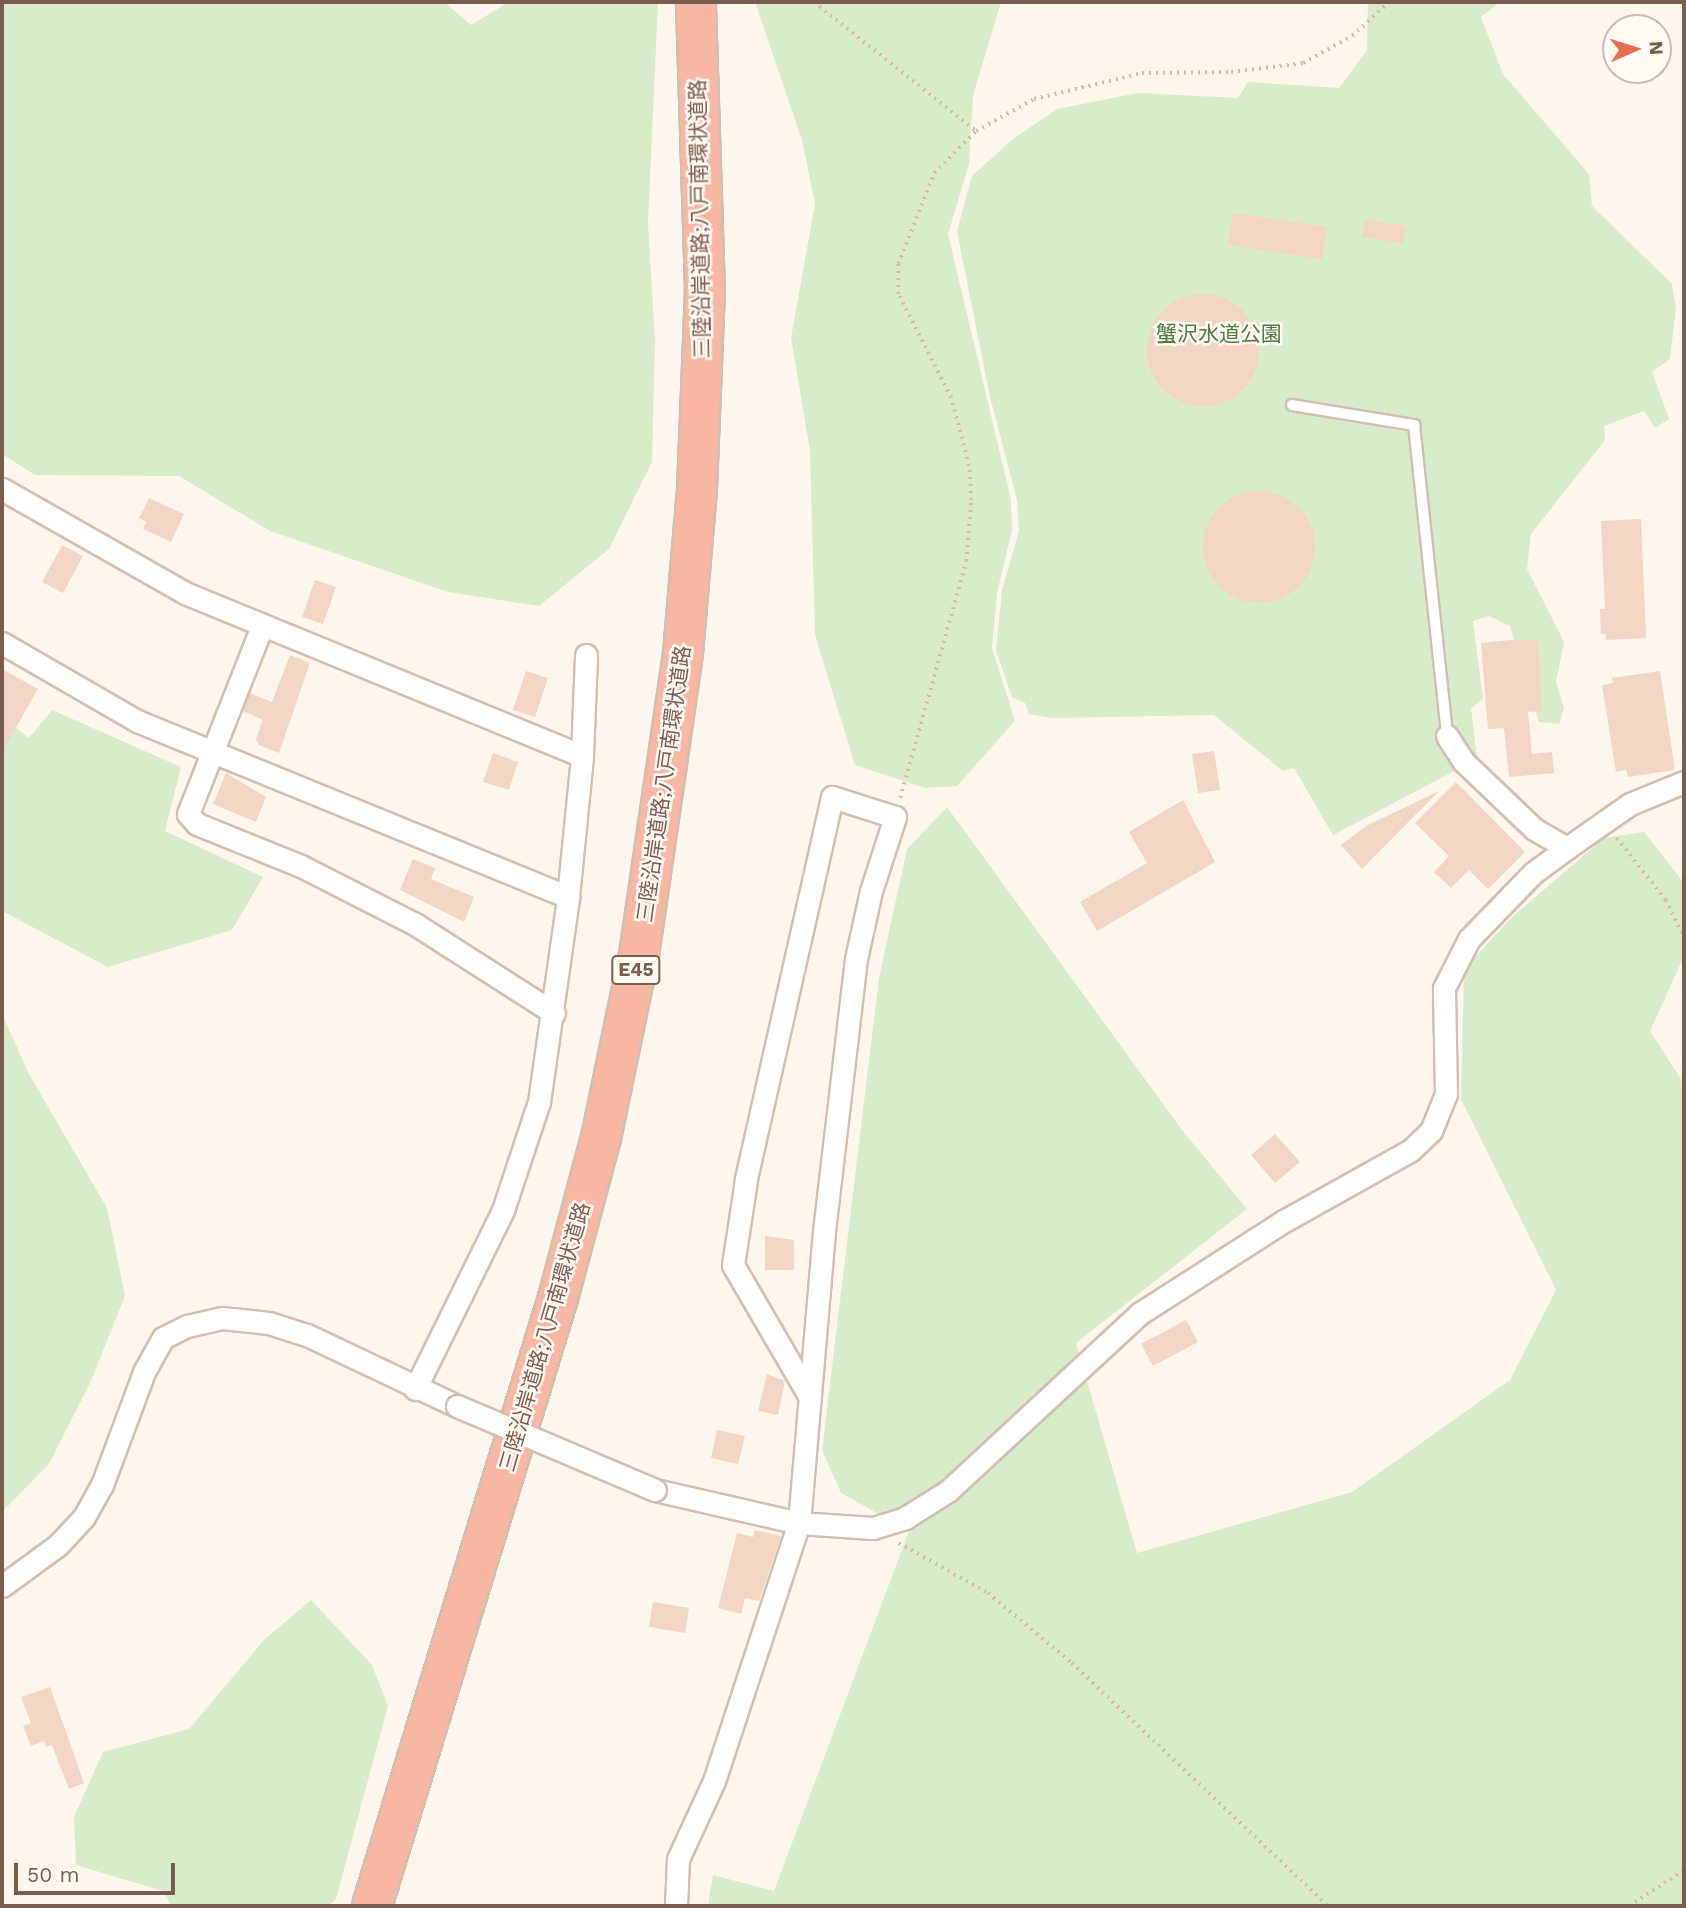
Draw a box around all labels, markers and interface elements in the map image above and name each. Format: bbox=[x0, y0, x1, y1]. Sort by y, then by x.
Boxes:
north arrow bbox=[1602, 14, 1672, 84]
text: N bbox=[1645, 40, 1668, 56]
street label: 三陸沿岸道路;八戸南環状道路 bbox=[685, 79, 715, 359]
park label: 蟹沢水道公園 bbox=[1156, 321, 1282, 347]
street label: 三陸沿岸道路;八戸南環状道路 bbox=[632, 644, 696, 924]
road number: E45 bbox=[610, 954, 662, 986]
street label: 三陸沿岸道路;八戸南環状道路 bbox=[494, 1199, 596, 1475]
scale bar bbox=[18, 1848, 178, 1892]
text: 50 m bbox=[27, 1862, 79, 1887]

